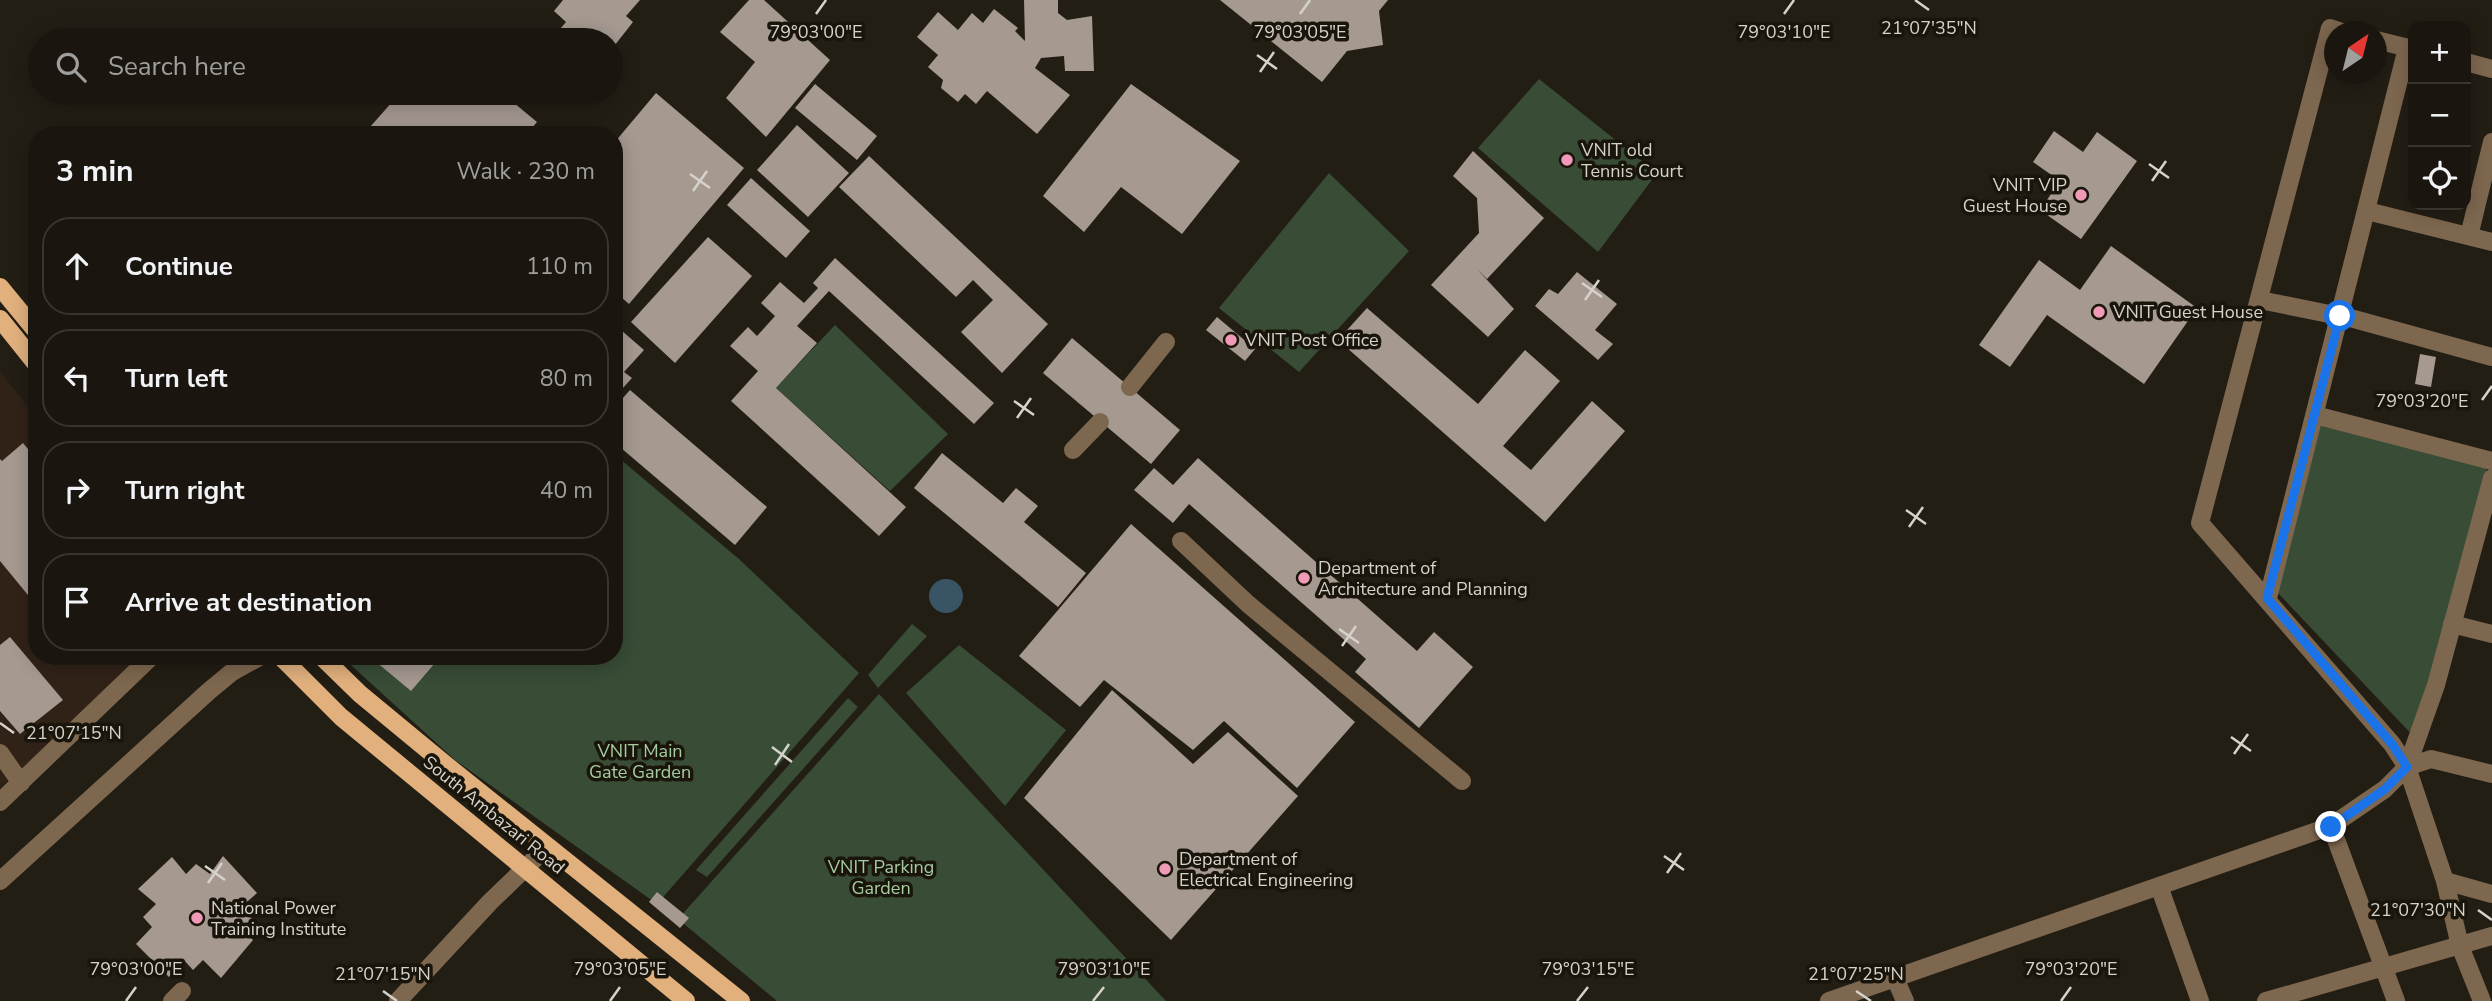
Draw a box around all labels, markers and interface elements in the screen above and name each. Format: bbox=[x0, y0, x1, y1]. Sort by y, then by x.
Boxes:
text: 21°07'35"N bbox=[1881, 16, 1977, 40]
text: 79°03'00"E bbox=[770, 20, 863, 44]
text: 79°03'05"E bbox=[1254, 20, 1347, 44]
text: 79°03'10"E bbox=[1738, 20, 1831, 44]
north arrow bbox=[2324, 21, 2387, 84]
map controls bbox=[2408, 21, 2471, 210]
button: + bbox=[2408, 21, 2471, 84]
search box bbox=[28, 28, 623, 105]
icon: search bbox=[52, 48, 90, 86]
text: Search here bbox=[108, 49, 246, 84]
button: − bbox=[2408, 84, 2471, 147]
place label: VNIT old Tennis Court bbox=[1580, 138, 1683, 183]
button: locate bbox=[2408, 147, 2471, 210]
text: 3 min bbox=[56, 151, 134, 192]
marker: VNIT old Tennis Court bbox=[1559, 152, 1575, 168]
text: Walk · 230 m bbox=[456, 156, 595, 187]
place label: VNIT VIP Guest House bbox=[1963, 173, 2067, 218]
marker: VNIT VIP Guest House bbox=[2073, 187, 2089, 203]
icon: ahead bbox=[58, 247, 96, 285]
text: Continue bbox=[125, 249, 233, 284]
text: 110 m bbox=[526, 251, 593, 282]
place label: VNIT Guest House bbox=[2112, 300, 2263, 324]
route start bbox=[2324, 300, 2355, 331]
marker: VNIT Guest House bbox=[2091, 304, 2107, 320]
place label: VNIT Post Office bbox=[1244, 328, 1379, 352]
marker: VNIT Post Office bbox=[1223, 332, 1239, 348]
icon: left bbox=[58, 359, 96, 397]
text: Turn left bbox=[125, 361, 228, 396]
text: 80 m bbox=[540, 363, 593, 394]
text: 79°03'20"E bbox=[2376, 389, 2469, 413]
icon: right bbox=[58, 471, 96, 509]
text: Turn right bbox=[125, 473, 244, 508]
text: 40 m bbox=[540, 475, 593, 506]
place label: Department of Architecture and Planning bbox=[1318, 556, 1528, 601]
marker: Department of Architecture and Planning bbox=[1296, 570, 1312, 586]
icon: arrive bbox=[58, 583, 96, 621]
text: Arrive at destination bbox=[125, 585, 372, 620]
text: 21°07'15"N bbox=[26, 721, 122, 745]
park label: VNIT Main Gate Garden bbox=[589, 739, 691, 784]
street label: South Ambazari Road bbox=[418, 750, 570, 880]
route end bbox=[2315, 811, 2346, 842]
place label: Department of Electrical Engineering bbox=[1179, 847, 1354, 892]
park label: VNIT Parking Garden bbox=[827, 855, 934, 900]
marker: Department of Electrical Engineering bbox=[1157, 861, 1173, 877]
place label: National Power Training Institute bbox=[211, 896, 346, 941]
text: 21°07'30"N bbox=[2370, 898, 2466, 922]
marker: National Power Training Institute bbox=[189, 910, 205, 926]
text: 79°03'00"E bbox=[90, 957, 183, 981]
text: 79°03'05"E bbox=[574, 957, 667, 981]
text: 79°03'10"E bbox=[1058, 957, 1151, 981]
text: 79°03'15"E bbox=[1542, 957, 1635, 981]
text: 79°03'20"E bbox=[2025, 957, 2118, 981]
text: 21°07'15"N bbox=[335, 962, 431, 986]
text: 21°07'25"N bbox=[1808, 962, 1904, 986]

